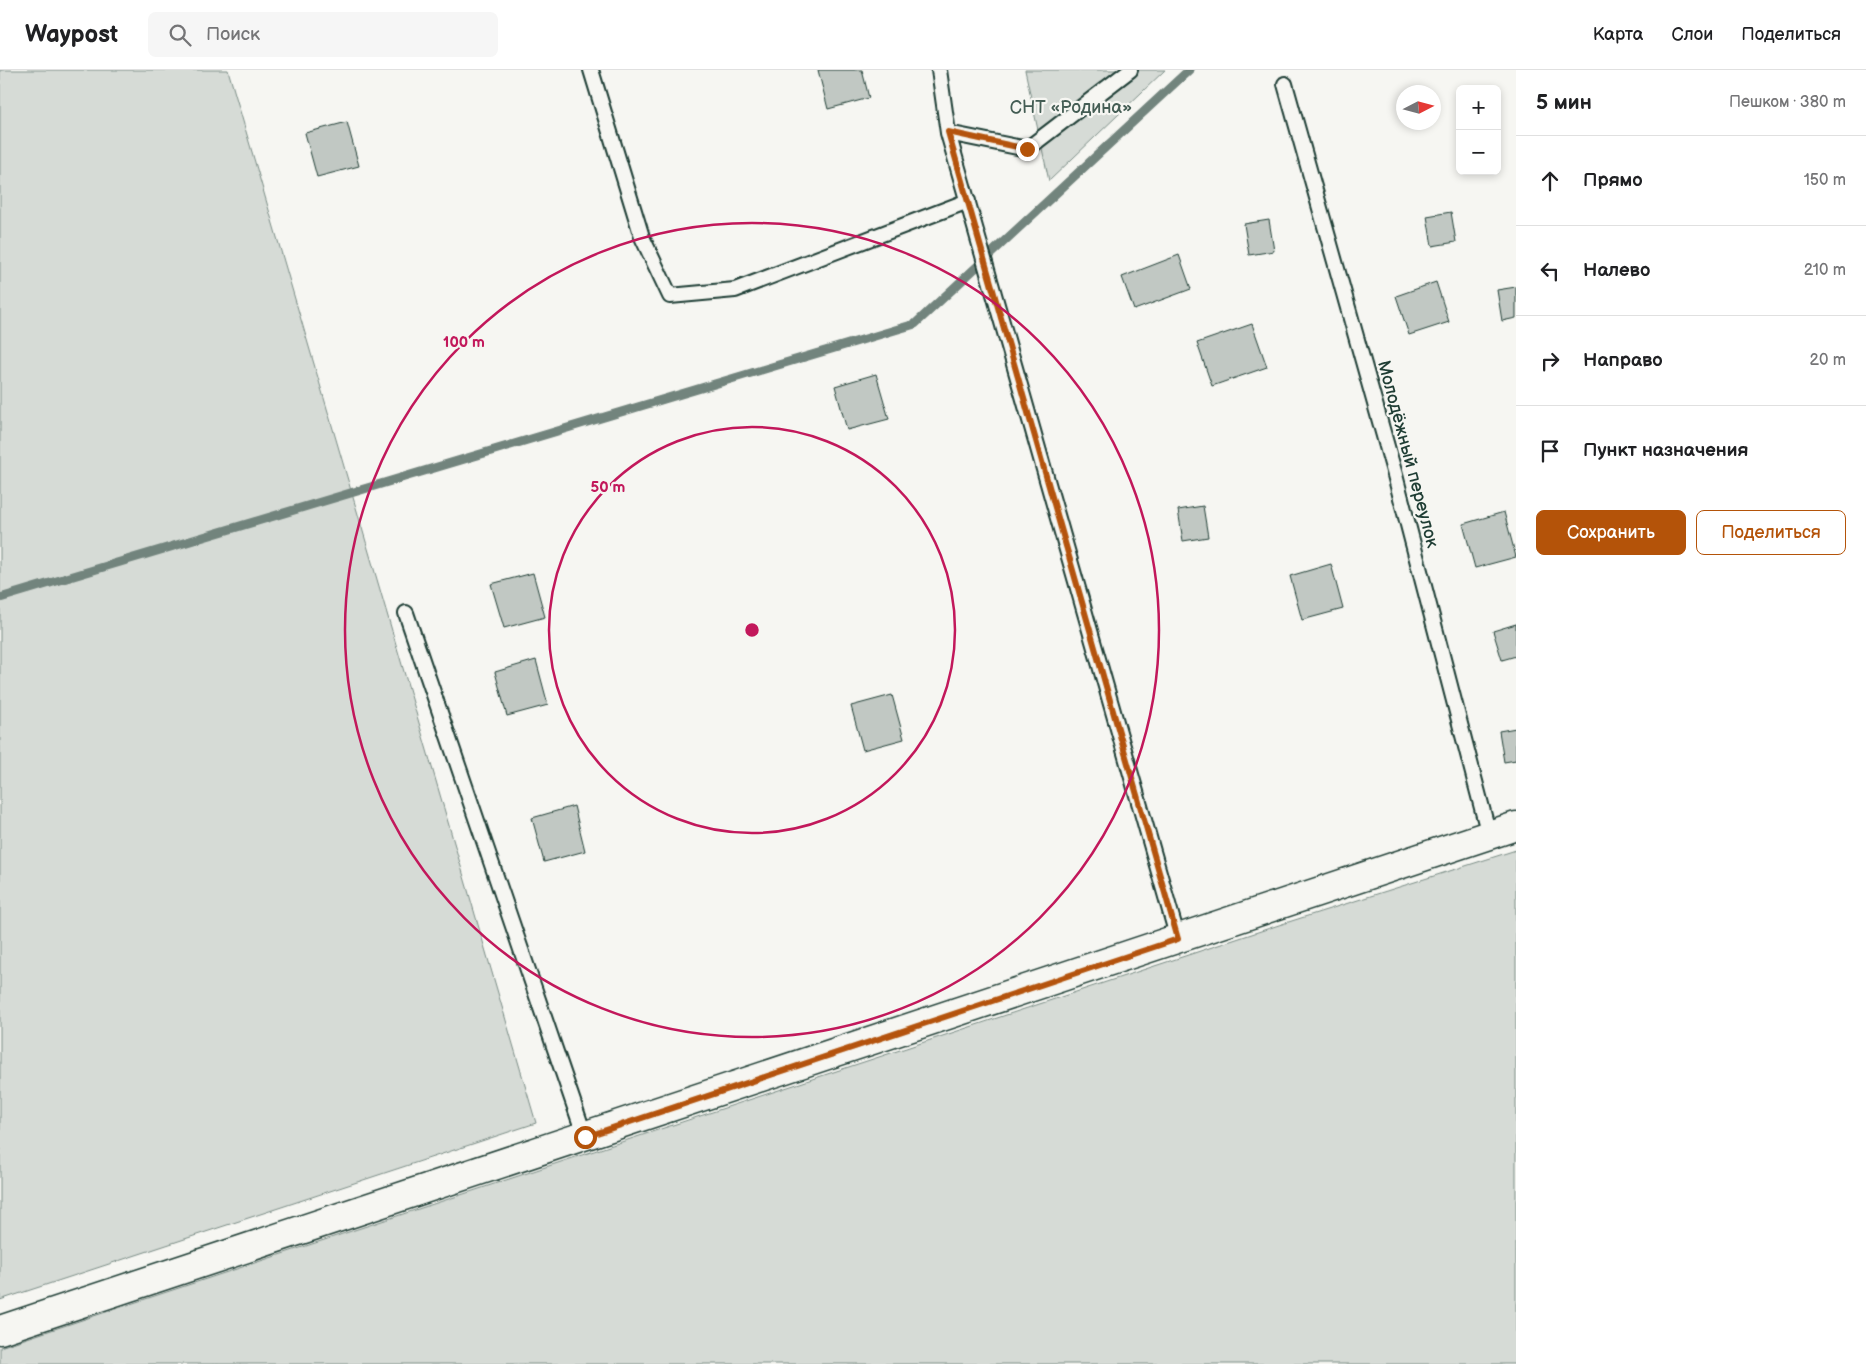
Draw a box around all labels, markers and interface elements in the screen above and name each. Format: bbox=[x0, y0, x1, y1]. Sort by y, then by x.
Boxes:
search box bbox=[148, 12, 498, 57]
text: Waypost bbox=[25, 20, 118, 49]
icon: search bbox=[166, 21, 194, 49]
text: Поиск bbox=[206, 23, 260, 46]
text: Карта bbox=[1593, 24, 1643, 45]
text: Слои bbox=[1671, 24, 1713, 45]
text: Поделиться bbox=[1741, 24, 1841, 45]
north arrow bbox=[1396, 85, 1441, 130]
map controls bbox=[1456, 85, 1501, 175]
button: + bbox=[1456, 85, 1501, 130]
text: 5 мин bbox=[1536, 90, 1592, 115]
text: Пешком · 380 m bbox=[1729, 93, 1846, 112]
park label: СНТ «Родина» bbox=[1010, 97, 1132, 118]
button: − bbox=[1456, 130, 1501, 175]
route end bbox=[1016, 138, 1039, 161]
icon: ahead bbox=[1536, 167, 1564, 195]
text: Прямо bbox=[1583, 169, 1643, 192]
text: 150 m bbox=[1804, 171, 1846, 190]
icon: left bbox=[1536, 257, 1564, 285]
text: Налево bbox=[1583, 259, 1650, 282]
text: 210 m bbox=[1804, 261, 1846, 280]
text: 100 m bbox=[443, 333, 485, 352]
icon: right bbox=[1536, 347, 1564, 375]
text: Направо bbox=[1583, 349, 1663, 372]
text: 20 m bbox=[1810, 351, 1846, 370]
street label: Молодёжный переулок bbox=[1373, 358, 1443, 550]
icon: arrive bbox=[1536, 437, 1564, 465]
text: Пункт назначения bbox=[1583, 439, 1748, 462]
text: 50 m bbox=[591, 478, 626, 497]
button: Сохранить bbox=[1536, 510, 1686, 555]
button: Поделиться bbox=[1696, 510, 1846, 555]
centre of rings bbox=[743, 621, 761, 639]
route start bbox=[574, 1126, 597, 1149]

